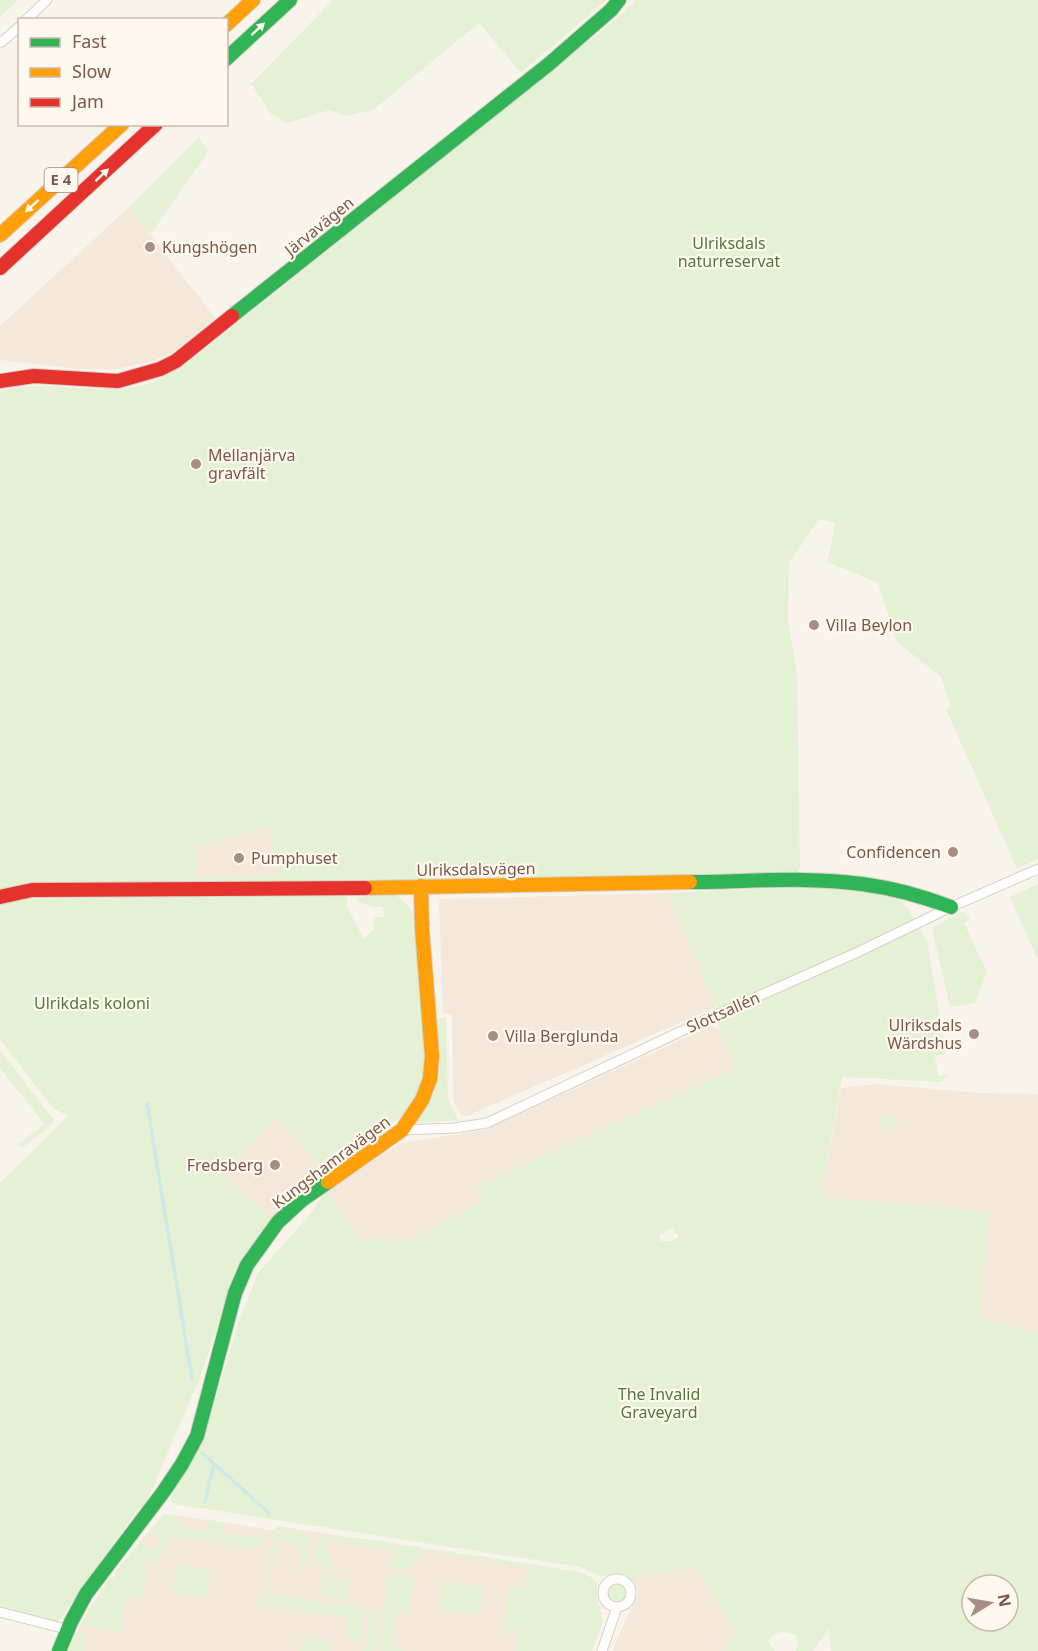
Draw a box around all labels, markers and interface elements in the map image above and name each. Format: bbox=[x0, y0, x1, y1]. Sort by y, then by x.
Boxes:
legend bbox=[18, 18, 228, 126]
one-way arrow bbox=[251, 23, 265, 37]
text: Fast bbox=[72, 29, 107, 53]
text: Slow bbox=[72, 59, 111, 83]
text: Jam bbox=[70, 89, 104, 113]
road number: E 4 bbox=[44, 168, 78, 192]
one-way arrow bbox=[94, 169, 109, 182]
street label: Järvavägen bbox=[278, 191, 358, 262]
one-way arrow bbox=[25, 199, 40, 212]
park label: Ulriksdals naturreservat bbox=[678, 232, 781, 272]
place label: Kungshögen bbox=[162, 236, 258, 258]
marker: Kungshögen bbox=[143, 240, 157, 254]
place label: Mellanjärva gravfält bbox=[208, 444, 295, 484]
marker: Mellanjärva gravfält bbox=[189, 457, 203, 471]
place label: Villa Beylon bbox=[826, 614, 912, 636]
marker: Villa Beylon bbox=[807, 618, 821, 632]
place label: Confidencen bbox=[846, 841, 941, 863]
marker: Confidencen bbox=[946, 845, 960, 859]
place label: Pumphuset bbox=[251, 847, 338, 869]
marker: Pumphuset bbox=[232, 851, 246, 865]
street label: Ulriksdalsvägen bbox=[416, 857, 536, 881]
street label: Slottsallén bbox=[683, 986, 763, 1038]
park label: Ulrikdals koloni bbox=[34, 992, 150, 1014]
place label: Ulriksdals Wärdshus bbox=[887, 1014, 962, 1054]
place label: Villa Berglunda bbox=[505, 1025, 619, 1047]
marker: Ulriksdals Wärdshus bbox=[967, 1027, 981, 1041]
marker: Villa Berglunda bbox=[486, 1029, 500, 1043]
street label: Kungshamravägen bbox=[268, 1110, 394, 1214]
place label: Fredsberg bbox=[187, 1154, 263, 1176]
marker: Fredsberg bbox=[268, 1158, 282, 1172]
park label: The Invalid Graveyard bbox=[618, 1383, 700, 1423]
north arrow bbox=[960, 1573, 1020, 1633]
text: N bbox=[993, 1592, 1017, 1609]

